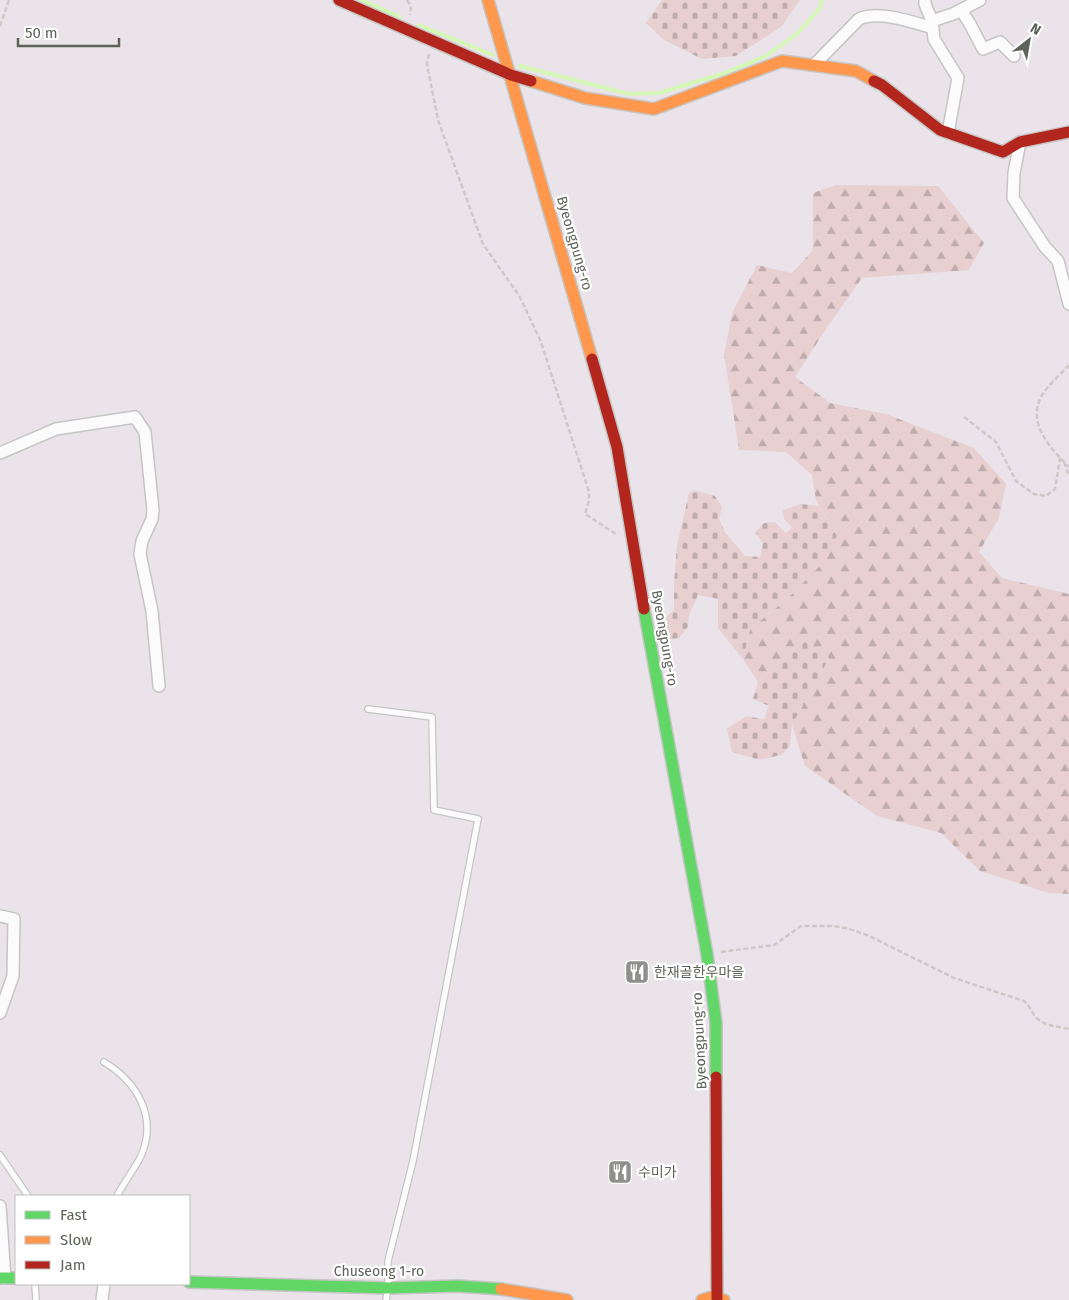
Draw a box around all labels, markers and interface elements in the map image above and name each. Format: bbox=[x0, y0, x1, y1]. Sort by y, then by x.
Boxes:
scale bar bbox=[18, 15, 119, 47]
north arrow bbox=[1004, 15, 1054, 65]
text: N bbox=[1027, 20, 1044, 39]
text: 50 m bbox=[25, 24, 58, 42]
street label: Byeongpung-ro bbox=[553, 194, 596, 292]
street label: Byeongpung-ro bbox=[648, 589, 681, 687]
restaurant icon: 한재골한우마을 bbox=[624, 959, 650, 985]
place label: 한재골한우마을 bbox=[654, 964, 744, 981]
street label: Byeongpung-ro bbox=[688, 992, 711, 1090]
restaurant icon: 수미가 bbox=[607, 1159, 633, 1185]
place label: 수미가 bbox=[638, 1164, 677, 1181]
legend bbox=[15, 1195, 190, 1285]
text: Fast bbox=[60, 1206, 87, 1224]
text: Slow bbox=[60, 1231, 92, 1249]
text: Jam bbox=[60, 1256, 86, 1274]
street label: Chuseong 1-ro bbox=[334, 1263, 424, 1280]

